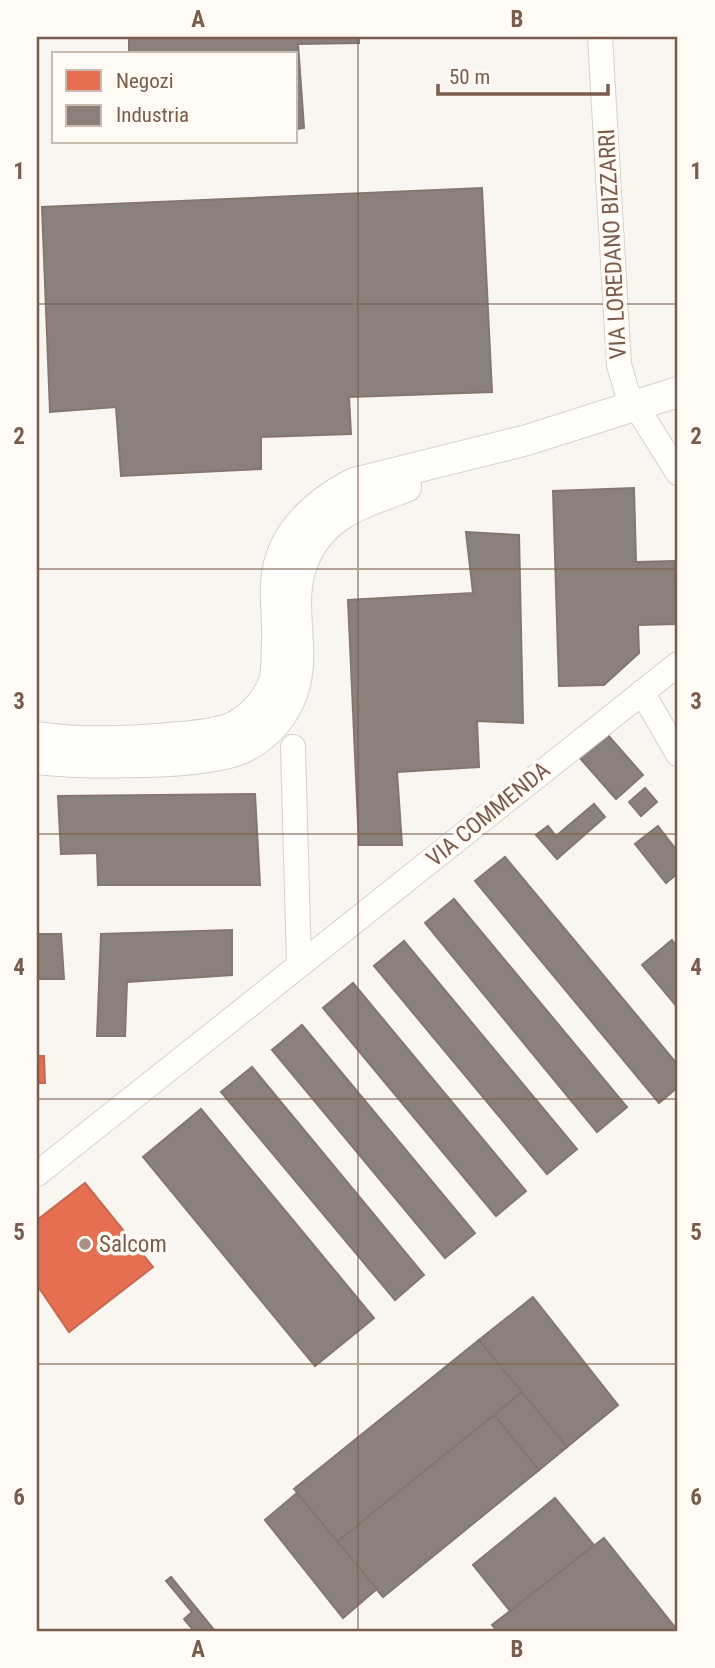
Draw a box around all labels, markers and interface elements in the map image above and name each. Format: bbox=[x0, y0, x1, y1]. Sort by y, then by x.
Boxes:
text: A bbox=[191, 6, 205, 33]
text: B bbox=[511, 6, 523, 33]
legend bbox=[52, 52, 298, 144]
scale bar bbox=[438, 52, 608, 96]
text: 50 m bbox=[449, 65, 490, 89]
text: Negozi bbox=[116, 69, 174, 93]
text: Industria bbox=[116, 103, 189, 127]
street label: VIA LOREDANO BIZZARRI bbox=[593, 128, 632, 360]
text: 1 bbox=[13, 158, 25, 185]
text: 1 bbox=[690, 158, 702, 185]
text: 2 bbox=[13, 423, 25, 450]
text: 2 bbox=[690, 423, 702, 450]
text: 3 bbox=[13, 688, 25, 715]
text: 3 bbox=[690, 688, 702, 715]
street label: VIA COMMENDA bbox=[421, 756, 555, 872]
text: 4 bbox=[13, 954, 25, 981]
text: 4 bbox=[690, 954, 702, 981]
text: 5 bbox=[13, 1219, 25, 1246]
text: 5 bbox=[690, 1219, 702, 1246]
place label: Salcom bbox=[99, 1231, 167, 1258]
marker: Salcom bbox=[77, 1236, 93, 1252]
text: 6 bbox=[13, 1484, 25, 1511]
text: 6 bbox=[690, 1484, 702, 1511]
text: A bbox=[191, 1636, 205, 1663]
text: B bbox=[511, 1636, 523, 1663]

